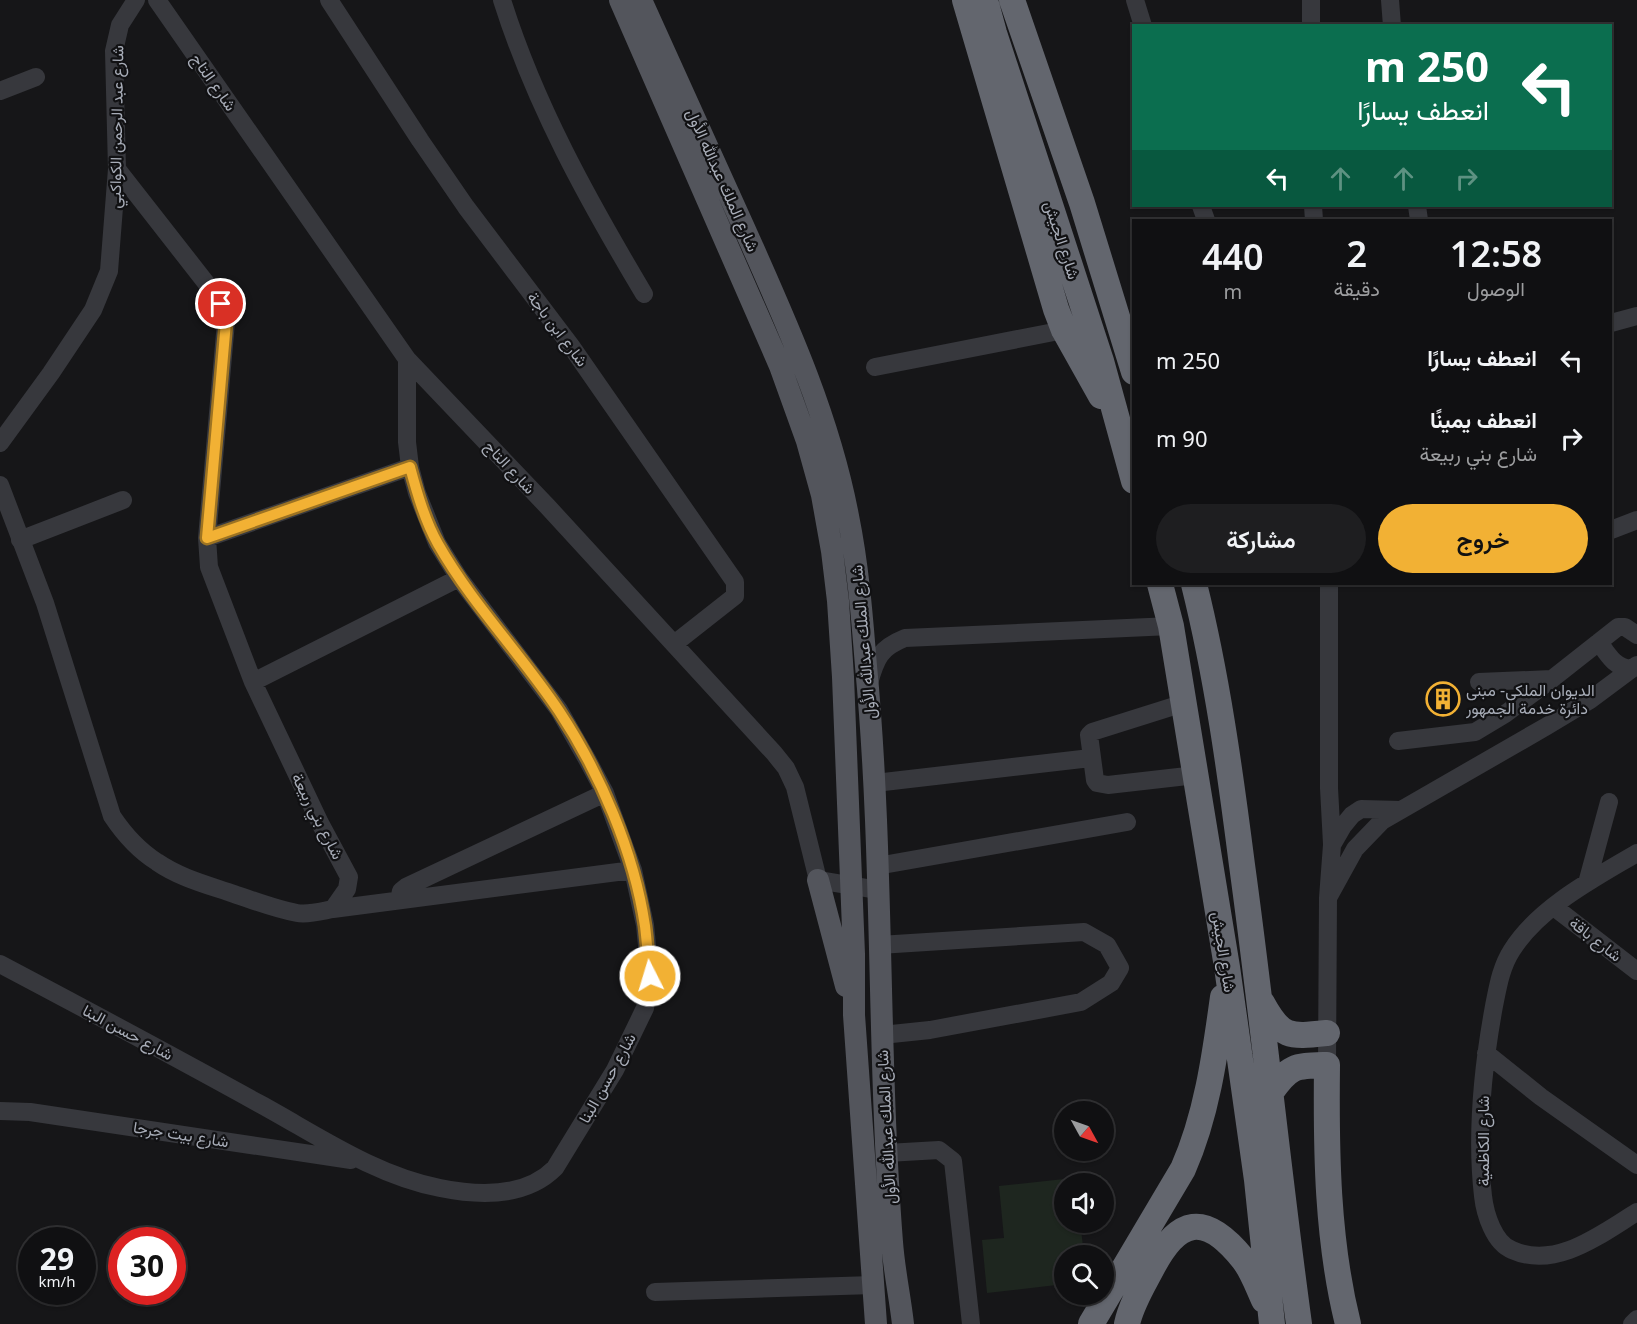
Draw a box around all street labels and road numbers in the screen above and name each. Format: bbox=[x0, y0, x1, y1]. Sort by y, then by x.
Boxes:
street label: شارع عبد الرحمن الكواكبي bbox=[104, 45, 131, 209]
street label: شارع التاج bbox=[185, 49, 242, 116]
street label: شارع الملك عبدالله الأول bbox=[681, 105, 764, 255]
street label: شارع الجيش bbox=[1038, 198, 1085, 282]
street label: شارع ابن باجة bbox=[522, 287, 593, 372]
street label: شارع التاج bbox=[479, 435, 540, 499]
street label: شارع الملك عبدالله الأول bbox=[845, 564, 882, 720]
street label: شارع بني ربيعة bbox=[284, 769, 349, 864]
street label: شارع الجيش bbox=[1206, 910, 1241, 994]
street label: شارع باقة bbox=[1565, 912, 1627, 967]
street label: شارع حسن البنا bbox=[78, 999, 177, 1066]
street label: شارع حسن البنا bbox=[573, 1029, 642, 1127]
street label: شارع الملك عبدالله الأول bbox=[871, 1049, 902, 1205]
street label: شارع الكاظمية bbox=[1472, 1096, 1495, 1186]
street label: شارع بيت جرجا bbox=[131, 1116, 230, 1153]

